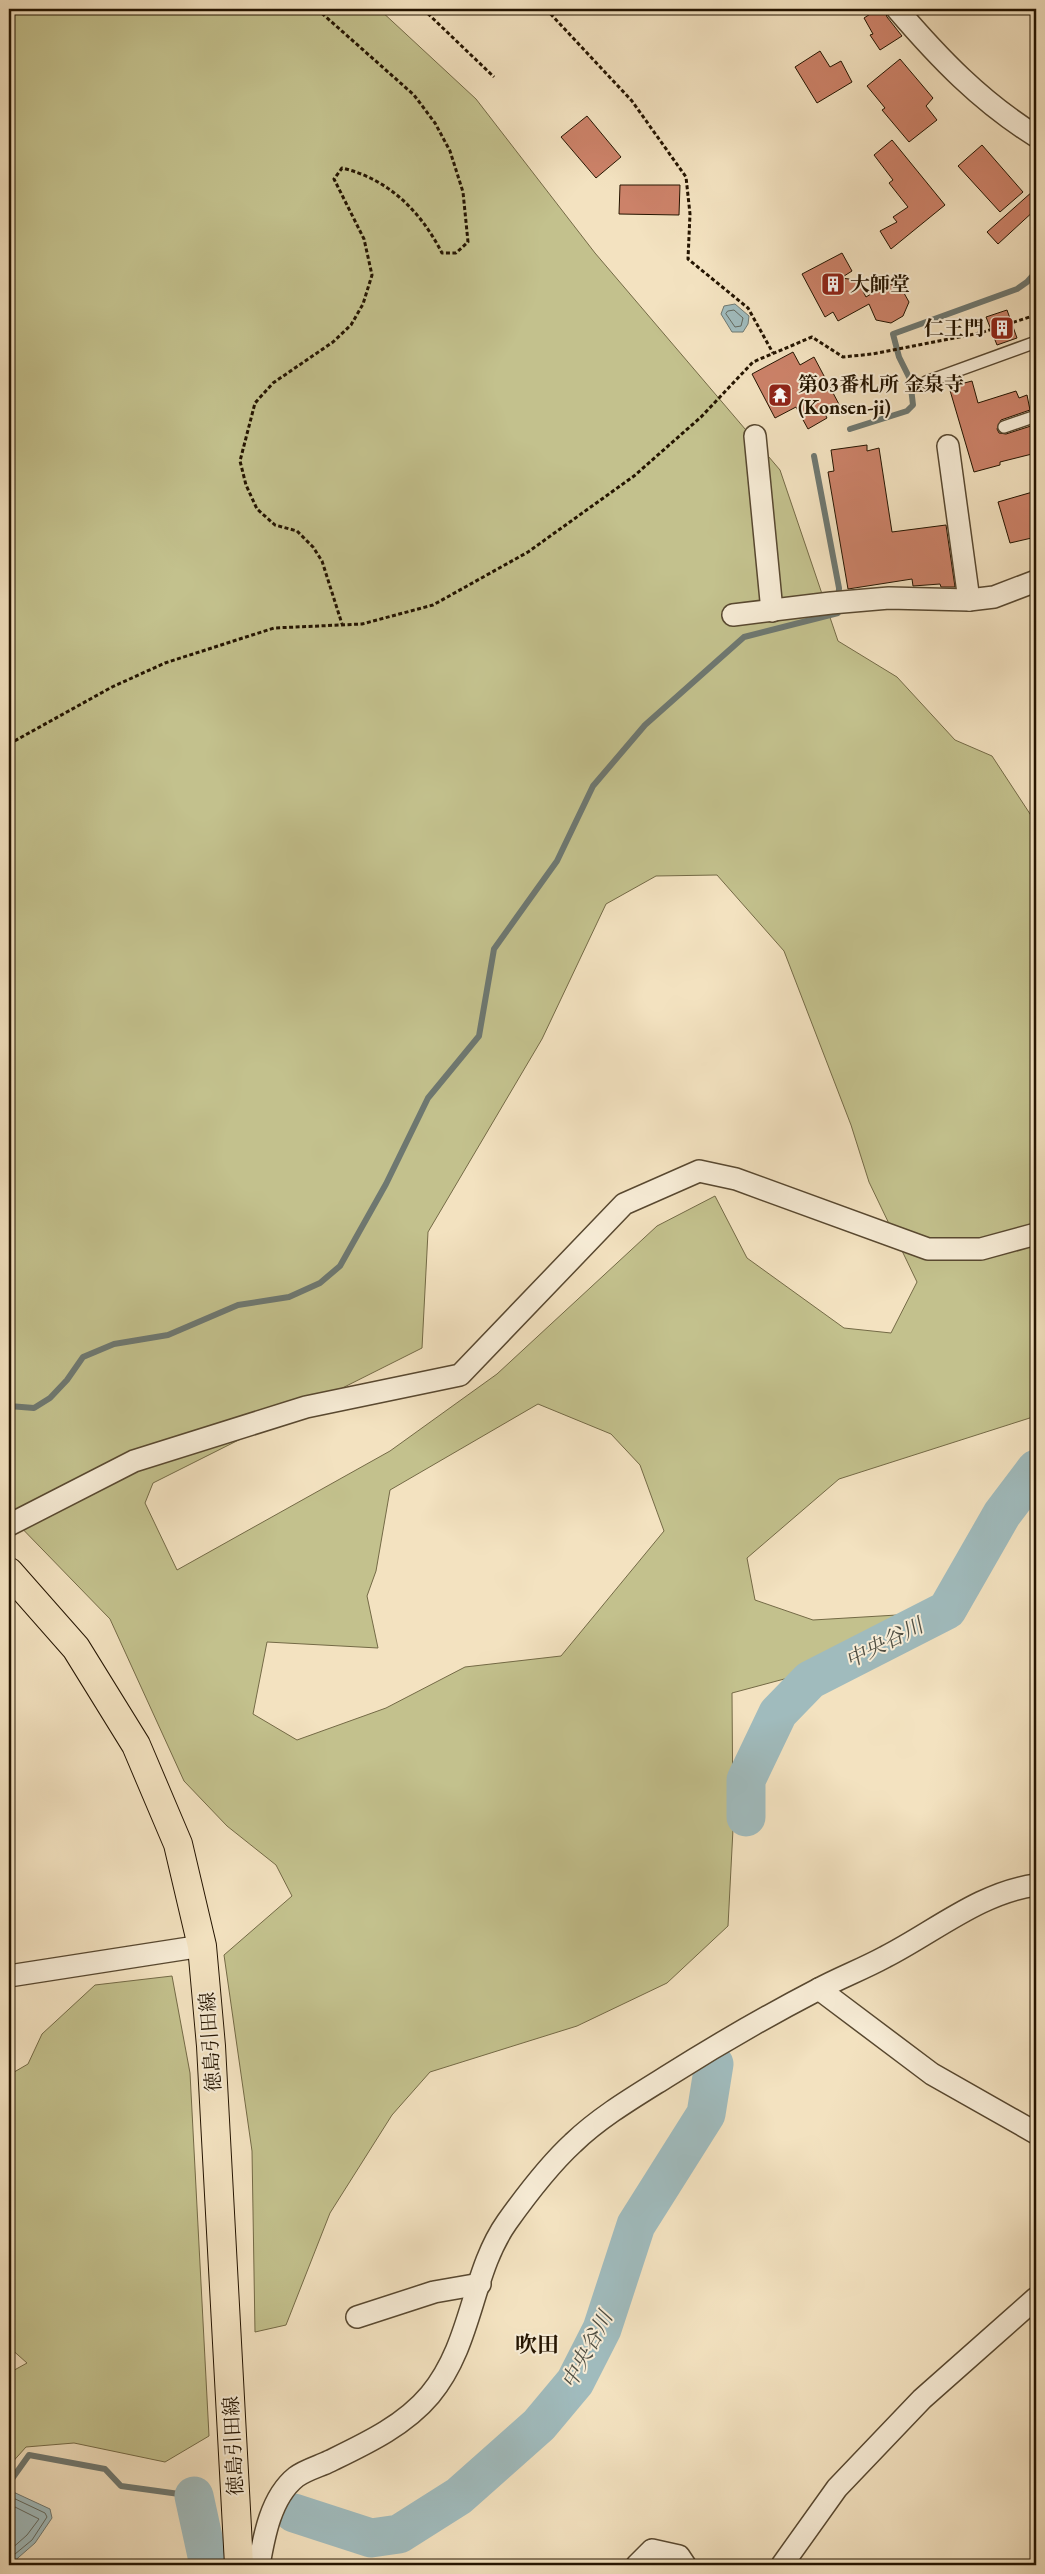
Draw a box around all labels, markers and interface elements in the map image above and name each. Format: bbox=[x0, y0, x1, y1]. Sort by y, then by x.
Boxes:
building icon: 大師堂 bbox=[820, 271, 846, 297]
place label: 大師堂 bbox=[850, 271, 910, 297]
place label: 仁王門 bbox=[924, 315, 984, 341]
building icon: 仁王門 bbox=[989, 315, 1015, 341]
place label: 第03番札所 金泉寺 (Konsen-ji) bbox=[798, 371, 964, 420]
temple icon: 第03番札所 金泉寺 (Konsen-ji) bbox=[767, 382, 793, 408]
water label: 中央谷川 bbox=[840, 1611, 929, 1674]
street label: 徳島引田線 bbox=[194, 1991, 226, 2093]
water label: 中央谷川 bbox=[555, 2305, 619, 2393]
district label: 吹田 bbox=[515, 2330, 559, 2359]
street label: 徳島引田線 bbox=[217, 2395, 249, 2497]

